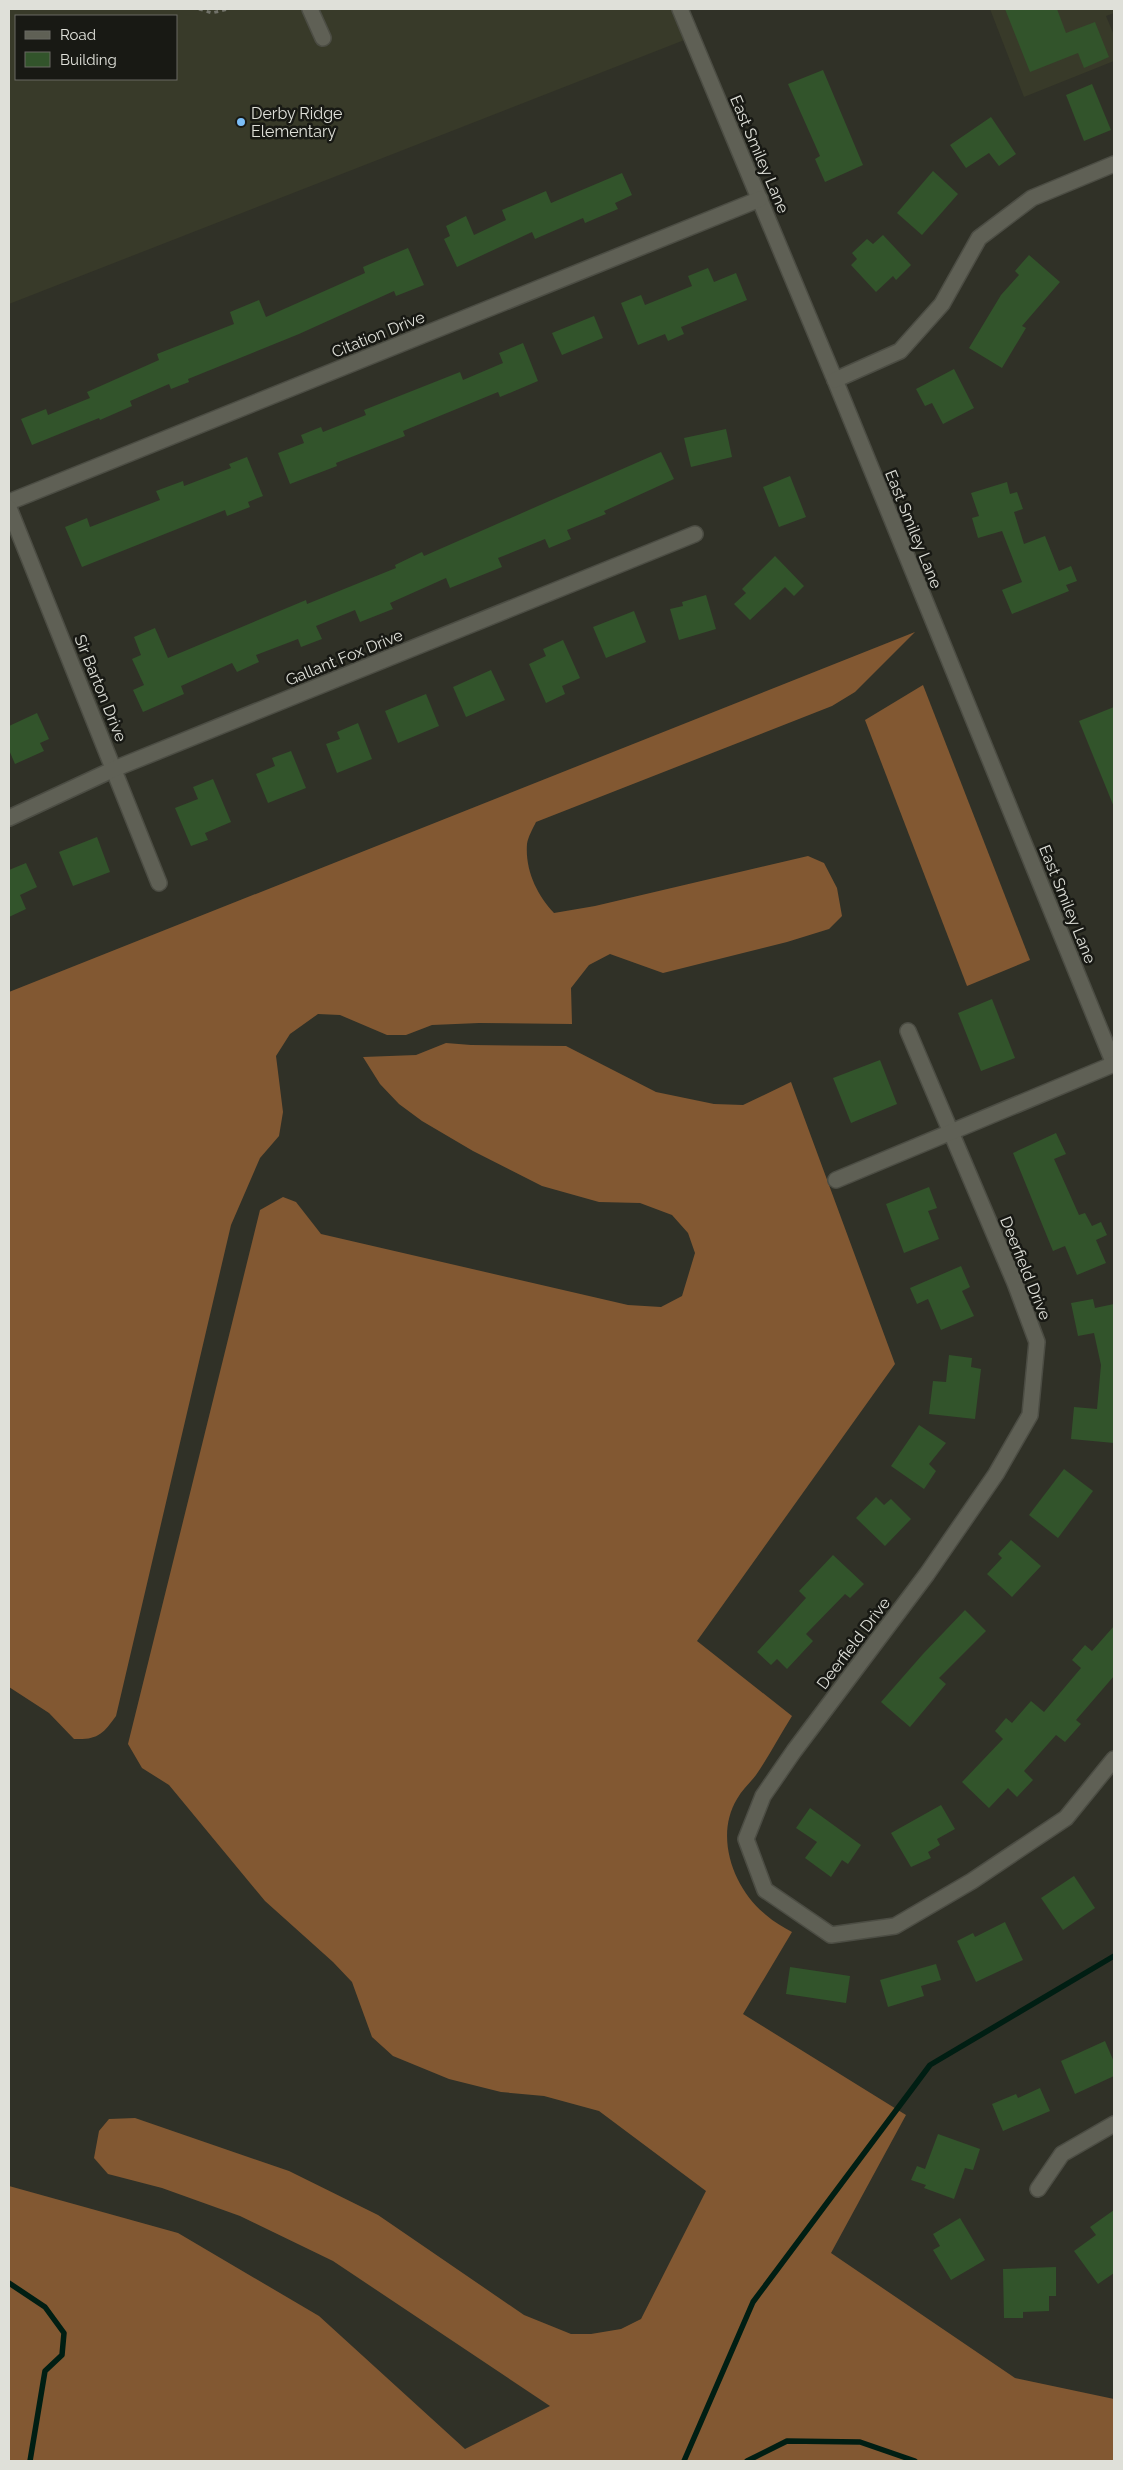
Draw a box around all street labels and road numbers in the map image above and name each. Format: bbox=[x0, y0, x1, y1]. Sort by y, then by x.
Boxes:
street label: East Smiley Lane bbox=[726, 92, 793, 216]
street label: Citation Drive bbox=[329, 307, 427, 362]
street label: East Smiley Lane bbox=[881, 467, 946, 591]
street label: Gallant Fox Drive bbox=[283, 625, 406, 690]
street label: Sir Barton Drive bbox=[70, 632, 131, 745]
street label: East Smiley Lane bbox=[1035, 842, 1100, 966]
street label: Deerfield Drive bbox=[996, 1214, 1055, 1323]
street label: Deerfield Drive bbox=[813, 1594, 894, 1693]

